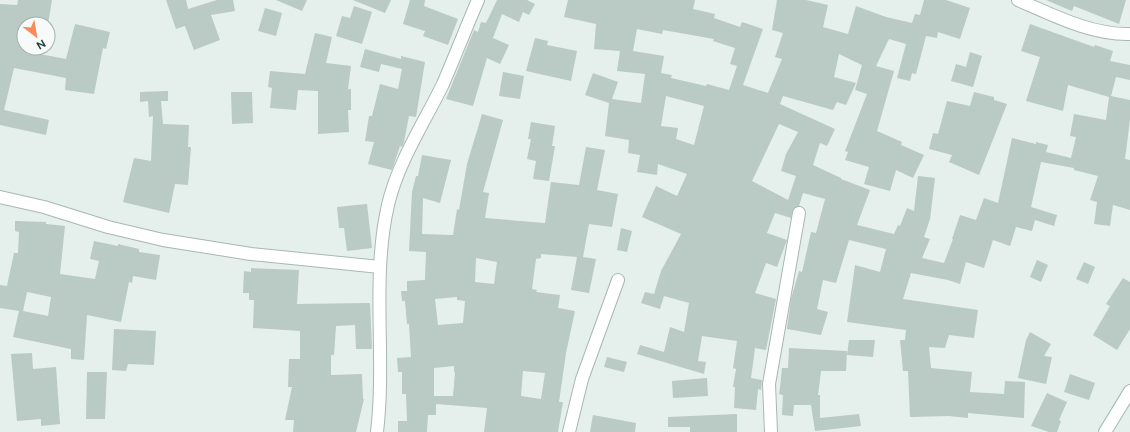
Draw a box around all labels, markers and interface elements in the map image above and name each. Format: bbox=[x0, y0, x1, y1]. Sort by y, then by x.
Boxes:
north arrow bbox=[16, 16, 56, 56]
text: N bbox=[34, 36, 48, 52]

